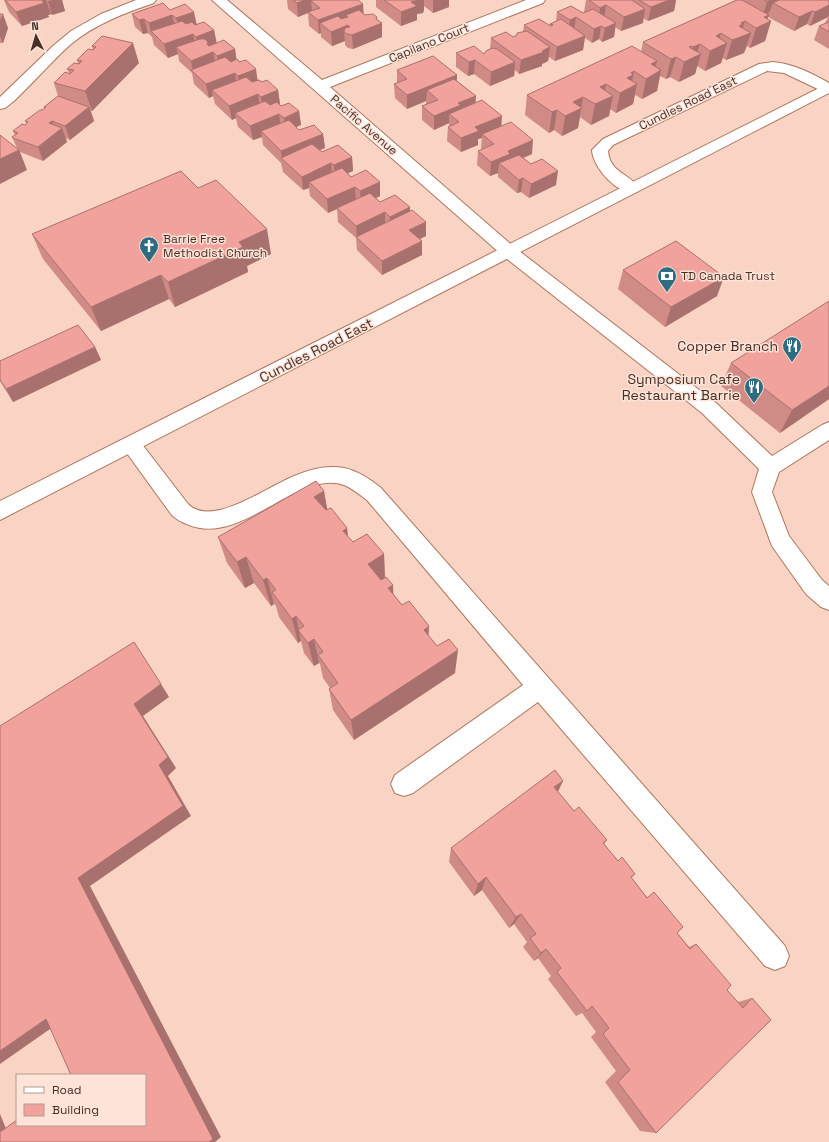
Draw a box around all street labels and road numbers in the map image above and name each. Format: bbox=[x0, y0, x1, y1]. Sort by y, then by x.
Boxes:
street label: Capilano Court bbox=[386, 20, 472, 66]
street label: Cundles Road East bbox=[636, 72, 740, 134]
street label: Pacific Avenue bbox=[327, 91, 401, 159]
street label: Cundles Road East bbox=[256, 314, 376, 386]

